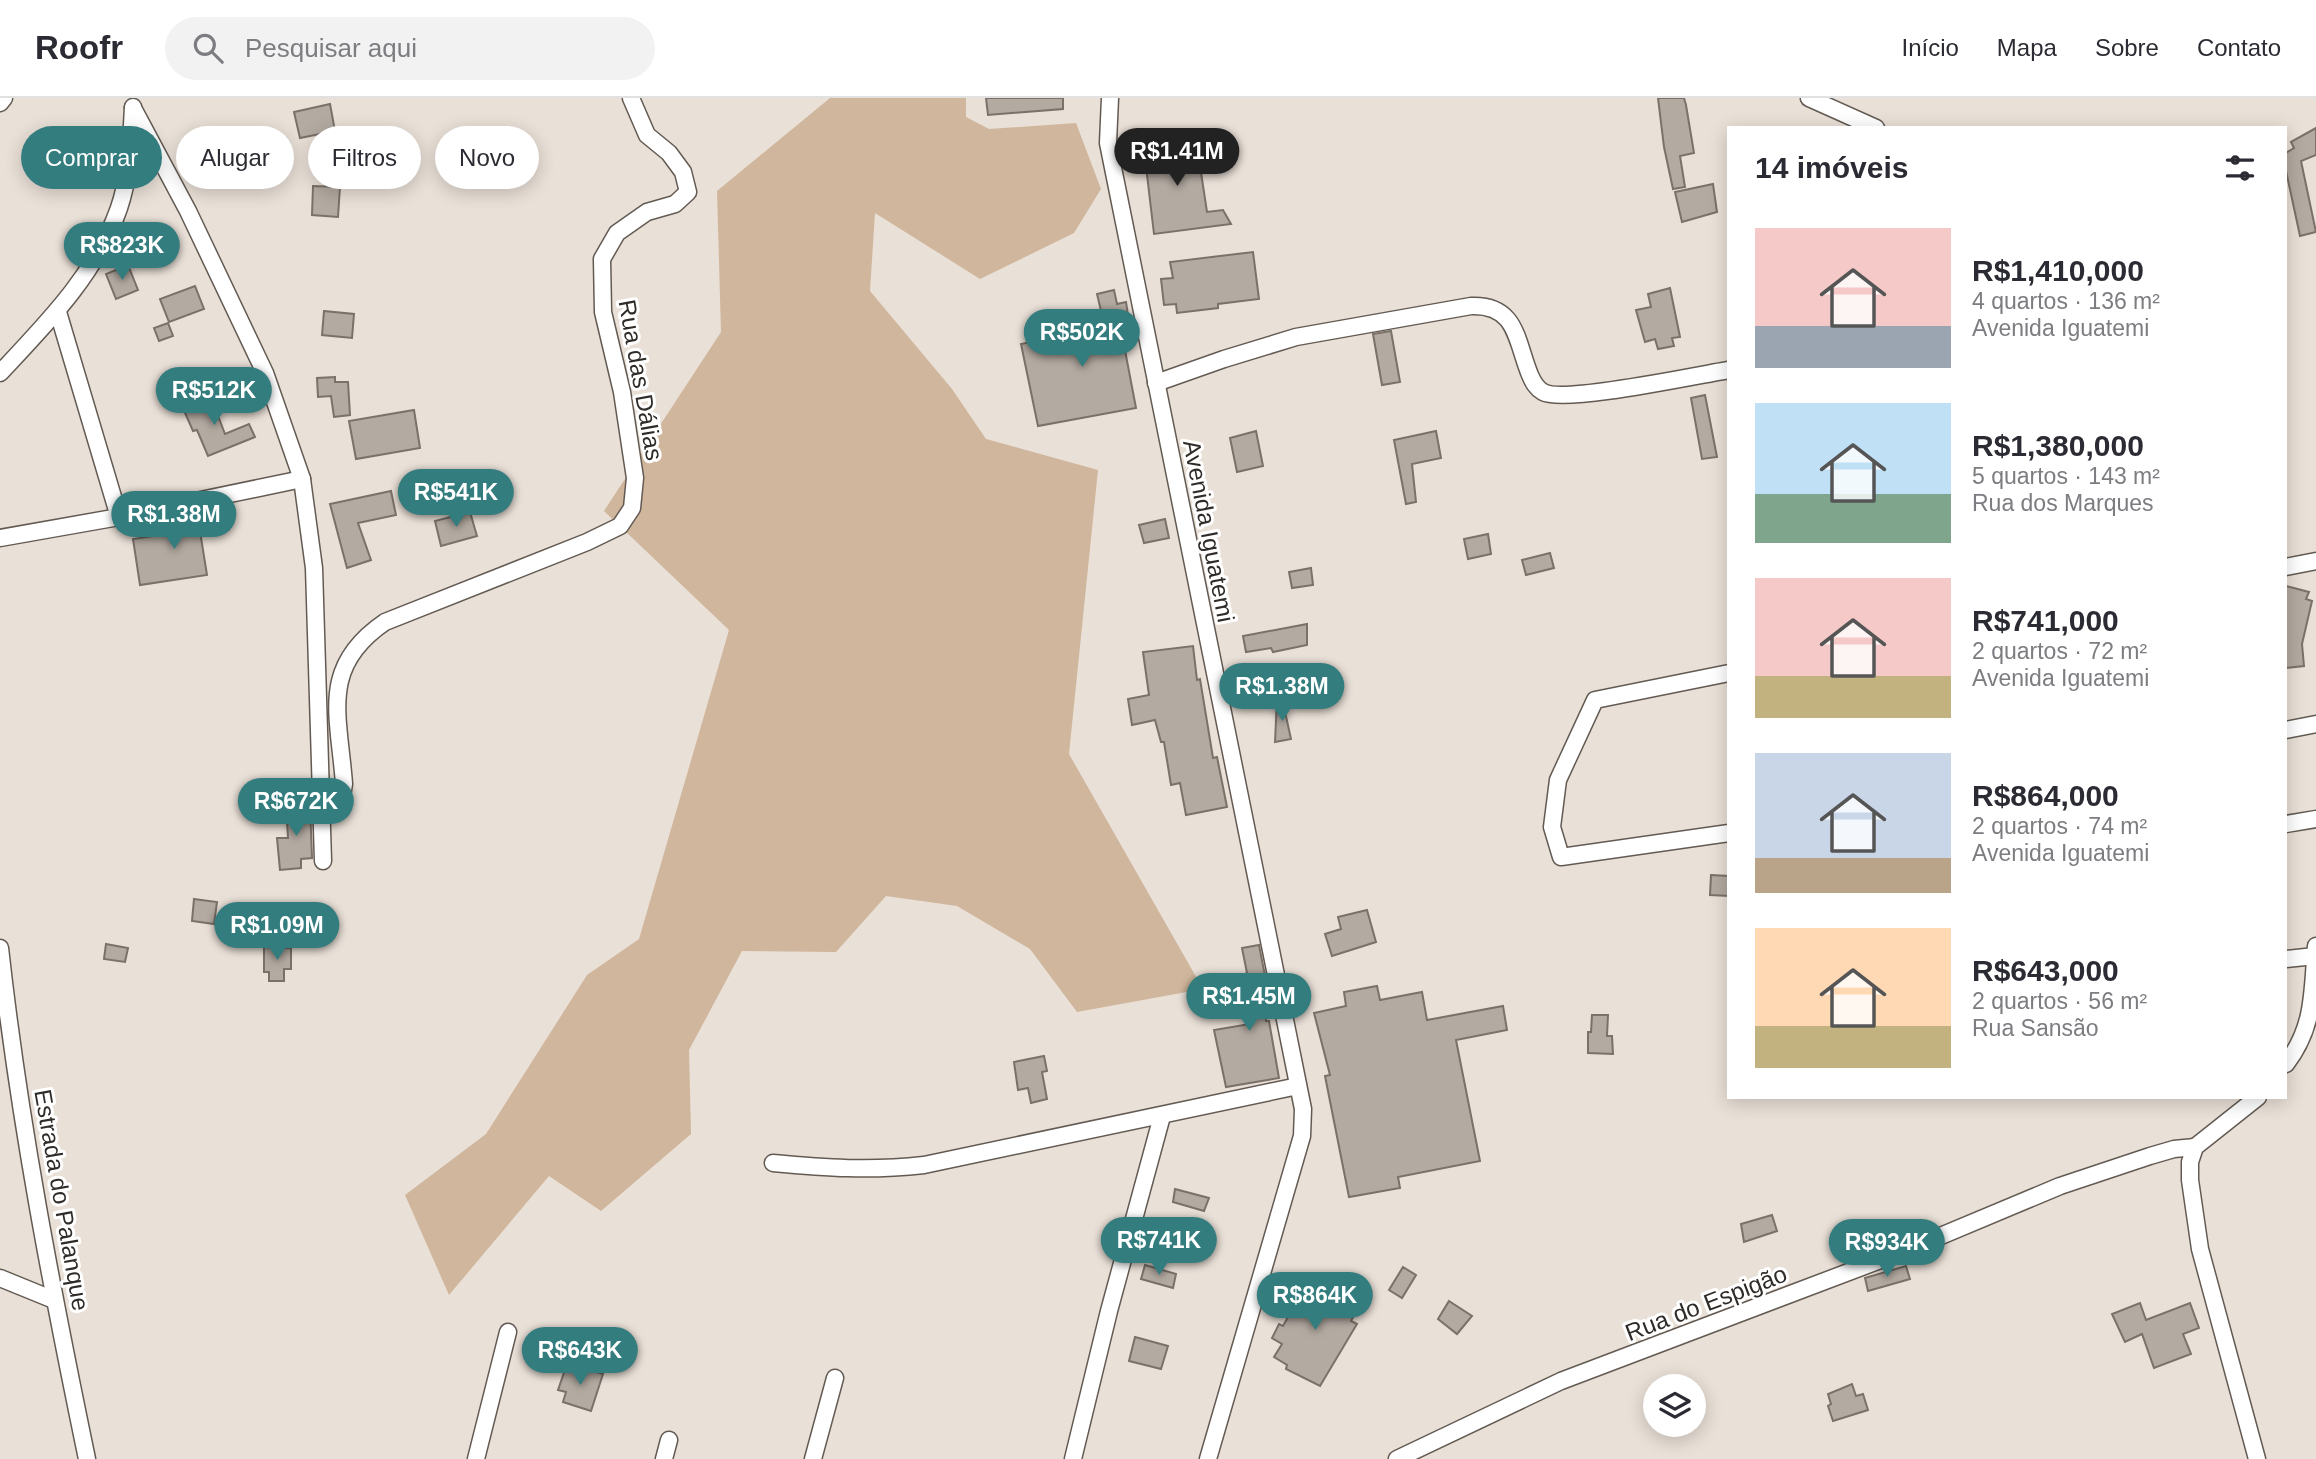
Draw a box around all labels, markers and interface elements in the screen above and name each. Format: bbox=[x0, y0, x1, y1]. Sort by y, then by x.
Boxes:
search box bbox=[165, 17, 655, 80]
text: Roofr bbox=[35, 29, 123, 66]
icon: search bbox=[189, 29, 227, 67]
text: Pesquisar aqui bbox=[245, 33, 417, 63]
text: Início bbox=[1901, 34, 1959, 61]
text: Mapa bbox=[1997, 34, 2057, 61]
text: Sobre bbox=[2095, 34, 2159, 61]
text: Contato bbox=[2197, 34, 2281, 61]
chip: Comprar bbox=[21, 126, 162, 189]
chip: Alugar bbox=[176, 126, 294, 189]
chip: Filtros bbox=[308, 126, 421, 189]
chip: Novo bbox=[435, 126, 539, 189]
pin: R$1.41M bbox=[1112, 129, 1242, 188]
text: R$1.41M bbox=[1130, 138, 1224, 164]
icon: filters bbox=[2221, 149, 2259, 187]
text: 14 imóveis bbox=[1755, 151, 1908, 184]
pin: R$823K bbox=[65, 222, 179, 282]
text: R$823K bbox=[80, 232, 164, 258]
text: R$1,410,000 bbox=[1972, 254, 2144, 287]
icon: home bbox=[1811, 256, 1895, 340]
text: 4 quartos · 136 m² bbox=[1972, 288, 2160, 314]
street label: Rua das Dálias bbox=[614, 298, 668, 462]
pin: R$502K bbox=[1025, 310, 1139, 369]
text: Avenida Iguatemi bbox=[1972, 315, 2149, 341]
text: R$502K bbox=[1040, 319, 1124, 345]
pin: R$512K bbox=[157, 368, 271, 427]
text: R$512K bbox=[172, 377, 256, 403]
text: R$1,380,000 bbox=[1972, 429, 2144, 462]
icon: home bbox=[1811, 431, 1895, 515]
street label: Avenida Iguatemi bbox=[1178, 438, 1240, 624]
text: 5 quartos · 143 m² bbox=[1972, 463, 2160, 489]
pin: R$541K bbox=[399, 470, 513, 529]
text: R$541K bbox=[414, 479, 498, 505]
text: Rua dos Marques bbox=[1972, 490, 2154, 516]
pin: R$1.38M bbox=[109, 491, 239, 551]
text: R$1.38M bbox=[127, 501, 221, 527]
text: R$741,000 bbox=[1972, 604, 2119, 637]
icon: home bbox=[1811, 606, 1895, 690]
text: 2 quartos · 72 m² bbox=[1972, 638, 2147, 664]
pin: R$1.38M bbox=[1217, 664, 1347, 723]
text: Avenida Iguatemi bbox=[1972, 665, 2149, 691]
text: R$1.38M bbox=[1235, 673, 1329, 699]
pin: R$672K bbox=[239, 778, 353, 838]
text: R$864,000 bbox=[1972, 779, 2119, 812]
icon: home bbox=[1811, 781, 1895, 865]
text: R$672K bbox=[254, 788, 338, 814]
text: 2 quartos · 74 m² bbox=[1972, 813, 2147, 839]
text: Avenida Iguatemi bbox=[1972, 840, 2149, 866]
pin: R$1.09M bbox=[212, 902, 342, 962]
text: R$1.09M bbox=[230, 912, 324, 938]
text: R$643,000 bbox=[1972, 954, 2119, 987]
icon: home bbox=[1811, 956, 1895, 1040]
pin: R$1.45M bbox=[1184, 974, 1314, 1033]
text: R$1.45M bbox=[1202, 983, 1296, 1009]
text: 2 quartos · 56 m² bbox=[1972, 988, 2147, 1014]
text: Rua Sansão bbox=[1972, 1015, 2099, 1041]
street label: Estrada do Palanque bbox=[29, 1087, 95, 1313]
pin: R$741K bbox=[1102, 1218, 1216, 1277]
pin: R$934K bbox=[1830, 1220, 1944, 1279]
text: R$741K bbox=[1117, 1227, 1201, 1253]
text: R$934K bbox=[1845, 1229, 1929, 1255]
street label: Rua do Espigão bbox=[1621, 1260, 1791, 1346]
pin: R$864K bbox=[1258, 1272, 1372, 1332]
text: R$864K bbox=[1273, 1282, 1357, 1308]
pin: R$643K bbox=[523, 1328, 637, 1387]
text: R$643K bbox=[538, 1337, 622, 1363]
map controls bbox=[1643, 1374, 1706, 1437]
button: layers bbox=[1643, 1374, 1706, 1437]

